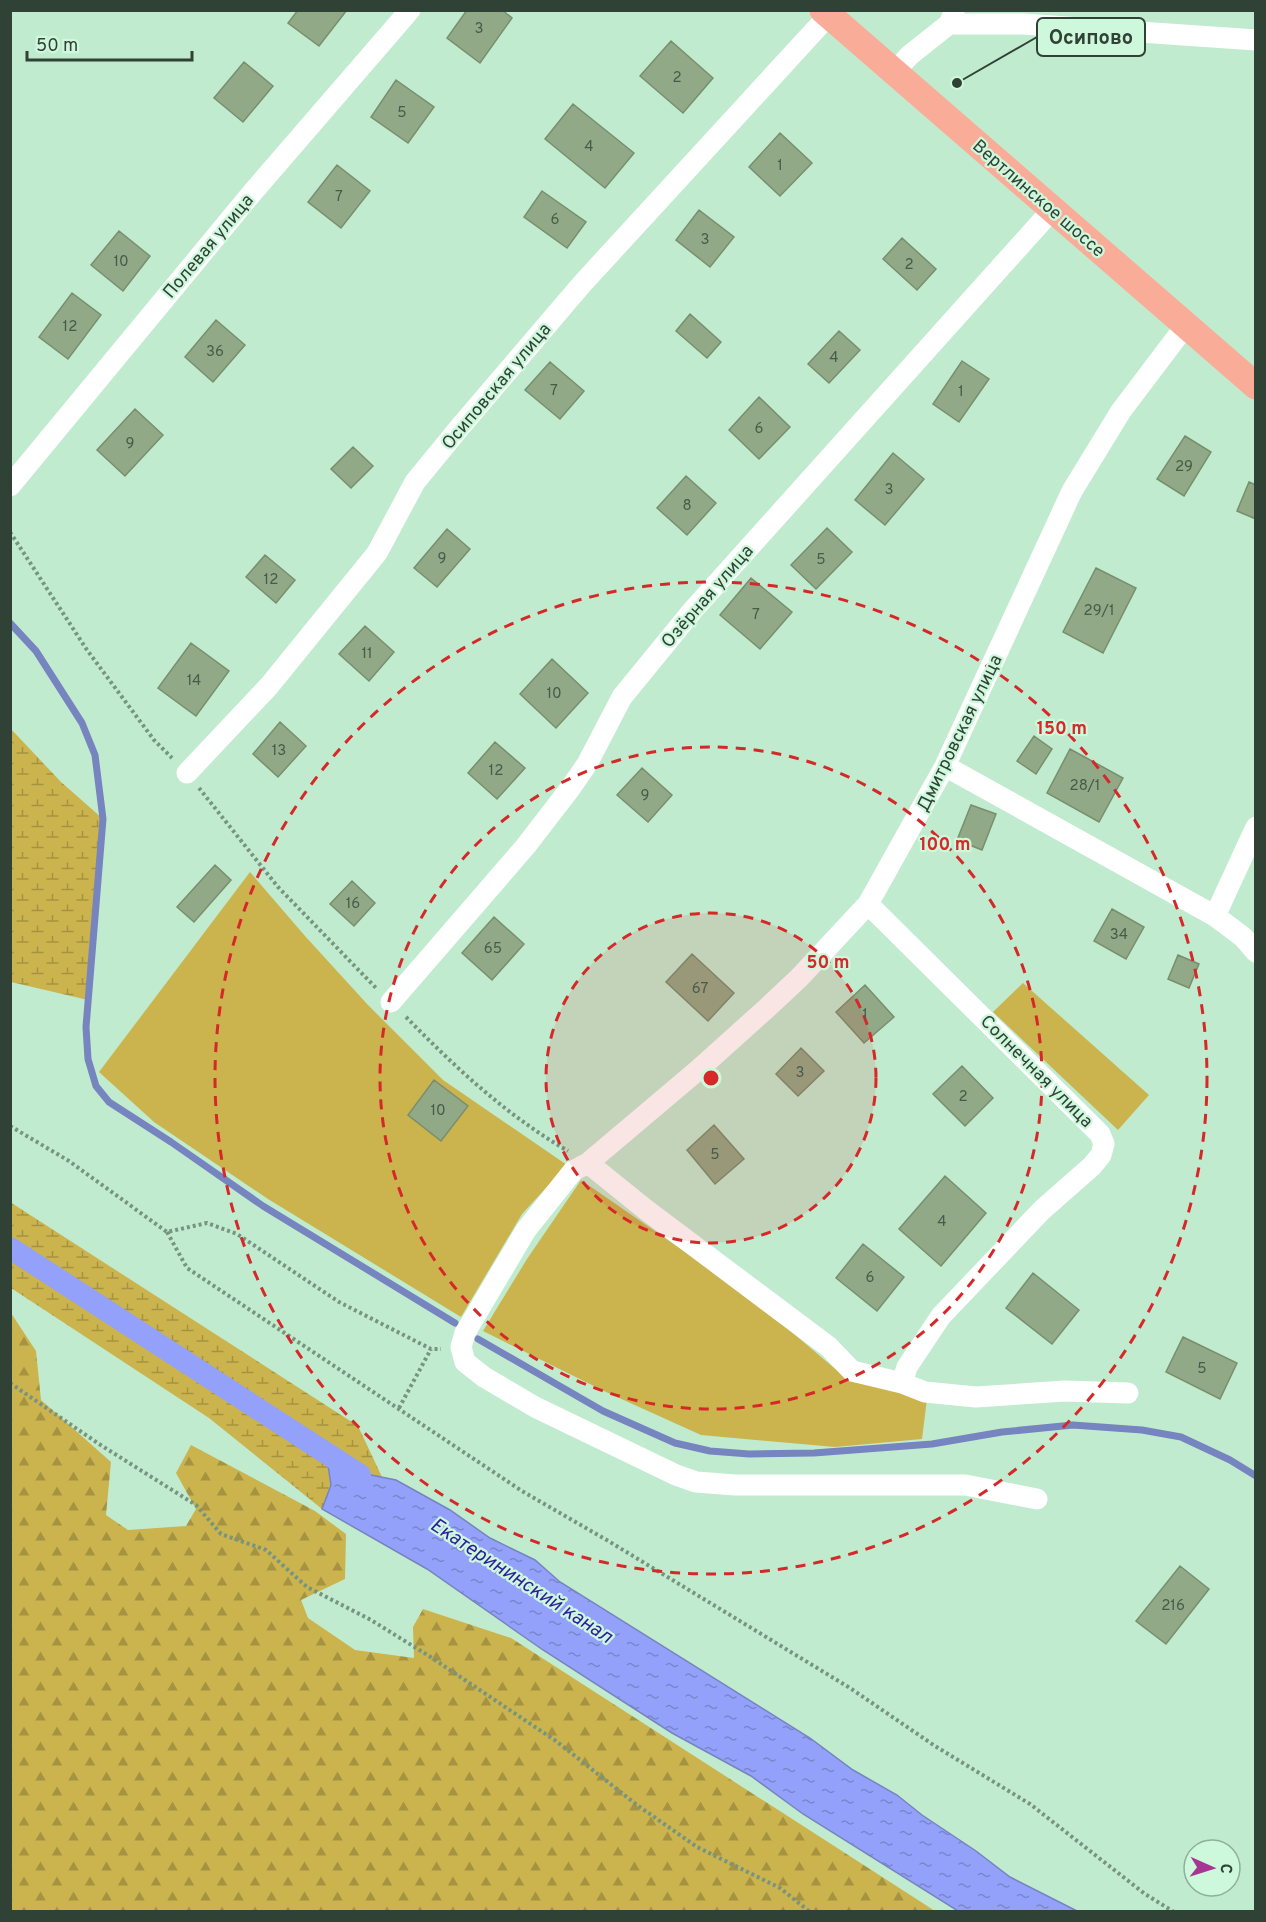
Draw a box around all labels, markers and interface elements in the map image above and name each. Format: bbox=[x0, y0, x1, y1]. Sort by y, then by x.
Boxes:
callout: Осипово bbox=[1037, 18, 1145, 56]
house number: 3 bbox=[474, 20, 484, 39]
scale bar bbox=[27, 24, 192, 62]
text: Осипово bbox=[1049, 26, 1133, 52]
text: 50 m bbox=[36, 35, 78, 58]
house number: 2 bbox=[672, 69, 682, 88]
house number: 5 bbox=[397, 104, 407, 123]
street label: Вертлинское шоссе bbox=[967, 135, 1109, 263]
house number: 4 bbox=[584, 138, 594, 157]
house number: 1 bbox=[777, 157, 783, 176]
house number: 7 bbox=[335, 188, 343, 207]
street label: Полевая улица bbox=[159, 190, 259, 304]
house number: 6 bbox=[551, 211, 560, 230]
house number: 3 bbox=[700, 231, 710, 250]
house number: 10 bbox=[113, 253, 129, 272]
house number: 2 bbox=[904, 256, 914, 275]
house number: 12 bbox=[63, 318, 77, 337]
street label: Осиповская улица bbox=[437, 319, 557, 455]
house number: 36 bbox=[206, 343, 224, 362]
house number: 4 bbox=[829, 349, 839, 368]
house number: 7 bbox=[550, 382, 558, 401]
house number: 1 bbox=[958, 383, 964, 402]
house number: 6 bbox=[755, 420, 764, 439]
house number: 9 bbox=[126, 435, 134, 454]
house number: 29 bbox=[1175, 458, 1193, 477]
house number: 3 bbox=[884, 481, 894, 500]
house number: 8 bbox=[682, 497, 692, 516]
street label: Озёрная улица bbox=[657, 541, 759, 653]
house number: 9 bbox=[438, 550, 446, 569]
house number: 5 bbox=[816, 551, 826, 570]
house number: 12 bbox=[264, 571, 278, 590]
house number: 29/1 bbox=[1083, 602, 1115, 621]
house number: 7 bbox=[752, 606, 760, 625]
house number: 11 bbox=[361, 645, 373, 664]
street label: Дмитровская улица bbox=[912, 651, 1008, 816]
house number: 14 bbox=[187, 672, 201, 691]
house number: 10 bbox=[546, 685, 562, 704]
text: 150 m bbox=[1037, 718, 1087, 741]
house number: 13 bbox=[272, 742, 286, 761]
house number: 12 bbox=[489, 762, 503, 781]
house number: 28/1 bbox=[1070, 777, 1100, 796]
house number: 9 bbox=[641, 787, 649, 806]
text: 100 m bbox=[919, 834, 971, 857]
house number: 16 bbox=[346, 895, 360, 914]
house number: 34 bbox=[1110, 926, 1128, 945]
house number: 65 bbox=[484, 940, 502, 959]
text: 50 m bbox=[806, 952, 850, 975]
house number: 67 bbox=[692, 980, 708, 999]
house number: 1 bbox=[862, 1006, 868, 1025]
street label: Солнечная улица bbox=[975, 1011, 1097, 1133]
house number: 3 bbox=[795, 1064, 805, 1083]
centre of rings bbox=[701, 1068, 721, 1088]
house number: 2 bbox=[958, 1088, 968, 1107]
house number: 10 bbox=[430, 1102, 446, 1121]
house number: 5 bbox=[710, 1146, 720, 1165]
house number: 4 bbox=[937, 1213, 947, 1232]
house number: 6 bbox=[866, 1269, 875, 1288]
house number: 5 bbox=[1197, 1360, 1207, 1379]
water label: Екатерининский канал bbox=[425, 1513, 617, 1651]
house number: 216 bbox=[1161, 1597, 1185, 1616]
north arrow bbox=[1182, 1838, 1242, 1898]
text: С bbox=[1215, 1863, 1235, 1874]

